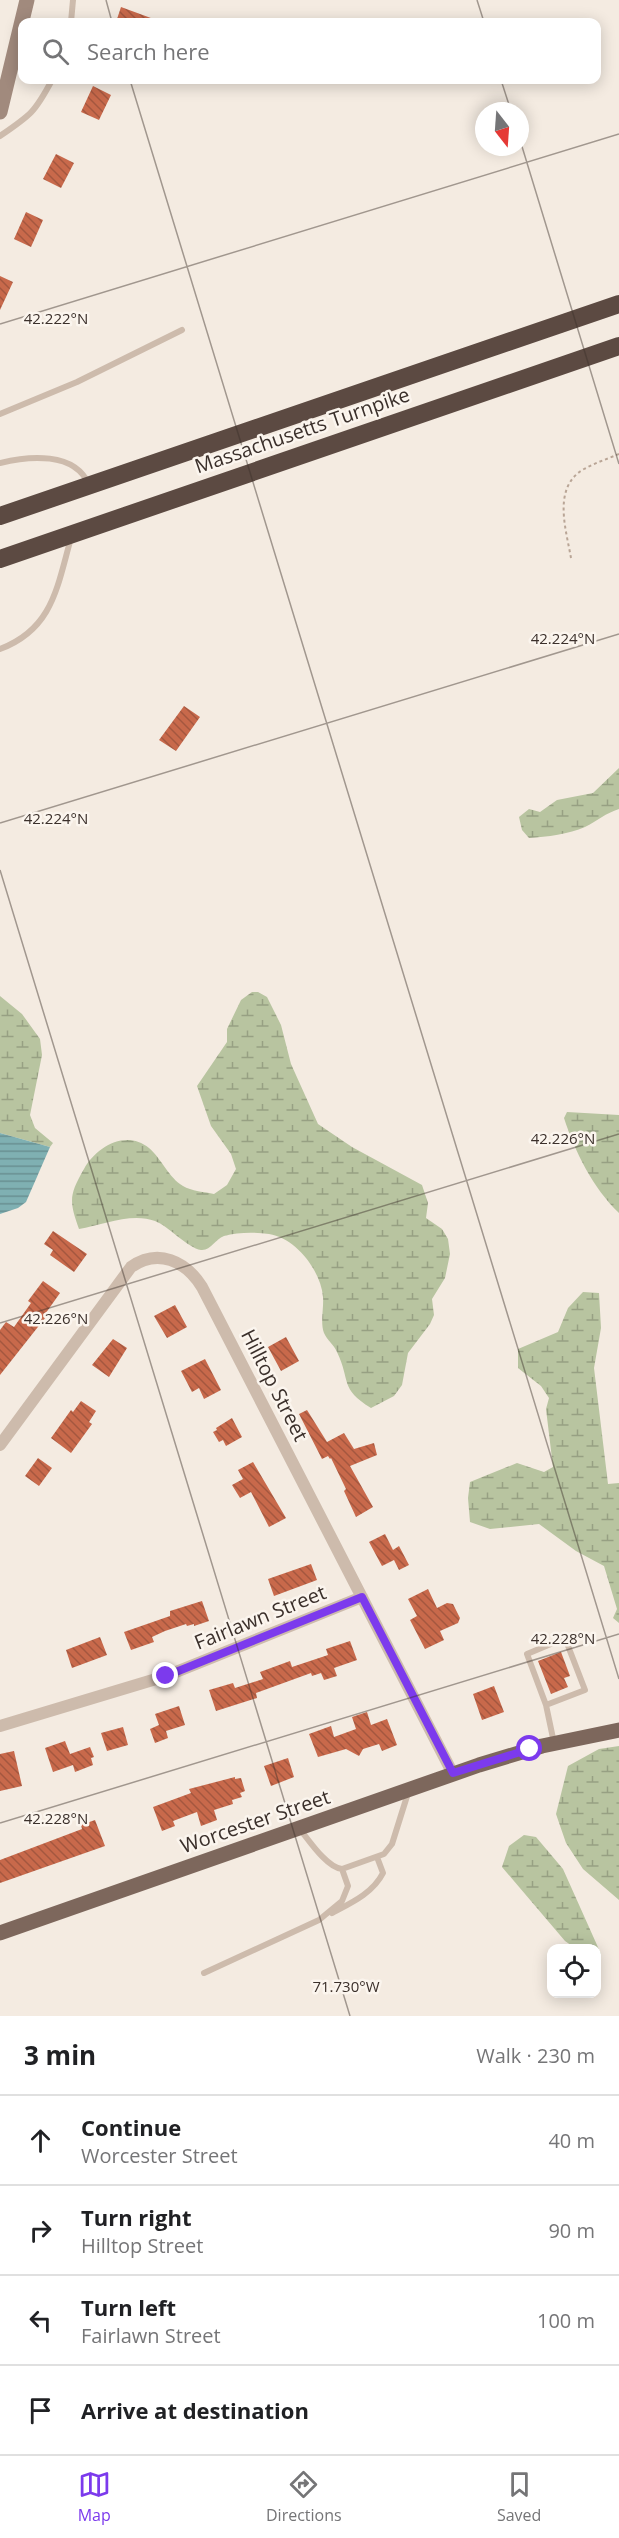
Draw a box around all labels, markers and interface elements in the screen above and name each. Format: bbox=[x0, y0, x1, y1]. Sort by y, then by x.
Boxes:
search box bbox=[18, 18, 601, 84]
icon: search bbox=[39, 35, 72, 68]
text: Search here bbox=[87, 36, 210, 66]
north arrow bbox=[475, 102, 529, 156]
text: 42.222°N bbox=[24, 308, 88, 328]
street label: Massachusetts Turnpike bbox=[191, 380, 413, 480]
text: 42.224°N bbox=[531, 628, 595, 648]
text: 42.224°N bbox=[24, 808, 88, 828]
text: 42.226°N bbox=[531, 1128, 595, 1148]
text: 42.226°N bbox=[24, 1308, 88, 1328]
street label: Hilltop Street bbox=[235, 1324, 315, 1446]
street label: Fairlawn Street bbox=[190, 1578, 330, 1656]
text: 42.228°N bbox=[531, 1628, 595, 1648]
route end bbox=[152, 1662, 178, 1688]
route start bbox=[516, 1735, 542, 1761]
street label: Worcester Street bbox=[177, 1783, 333, 1859]
text: 42.228°N bbox=[24, 1808, 88, 1828]
map controls bbox=[547, 1944, 601, 1998]
button: locate bbox=[547, 1944, 601, 1998]
text: 71.730°W bbox=[312, 1976, 380, 1996]
text: 3 min bbox=[24, 2037, 96, 2073]
text: Walk · 230 m bbox=[476, 2042, 595, 2069]
text: Continue bbox=[81, 2112, 181, 2142]
icon: ahead bbox=[24, 2124, 57, 2157]
text: 40 m bbox=[548, 2127, 595, 2154]
text: Worcester Street bbox=[81, 2142, 238, 2169]
text: Turn right bbox=[81, 2202, 192, 2232]
icon: right bbox=[24, 2214, 57, 2247]
text: 90 m bbox=[548, 2217, 595, 2244]
text: Hilltop Street bbox=[81, 2232, 203, 2259]
text: Turn left bbox=[81, 2292, 176, 2322]
icon: left bbox=[24, 2304, 57, 2337]
text: 100 m bbox=[537, 2307, 595, 2334]
text: Fairlawn Street bbox=[81, 2322, 221, 2349]
icon: arrive bbox=[24, 2394, 57, 2427]
text: Arrive at destination bbox=[81, 2395, 309, 2425]
tab: Map bbox=[78, 2468, 111, 2526]
tab: Directions bbox=[266, 2468, 342, 2526]
tab: Saved bbox=[497, 2468, 541, 2526]

